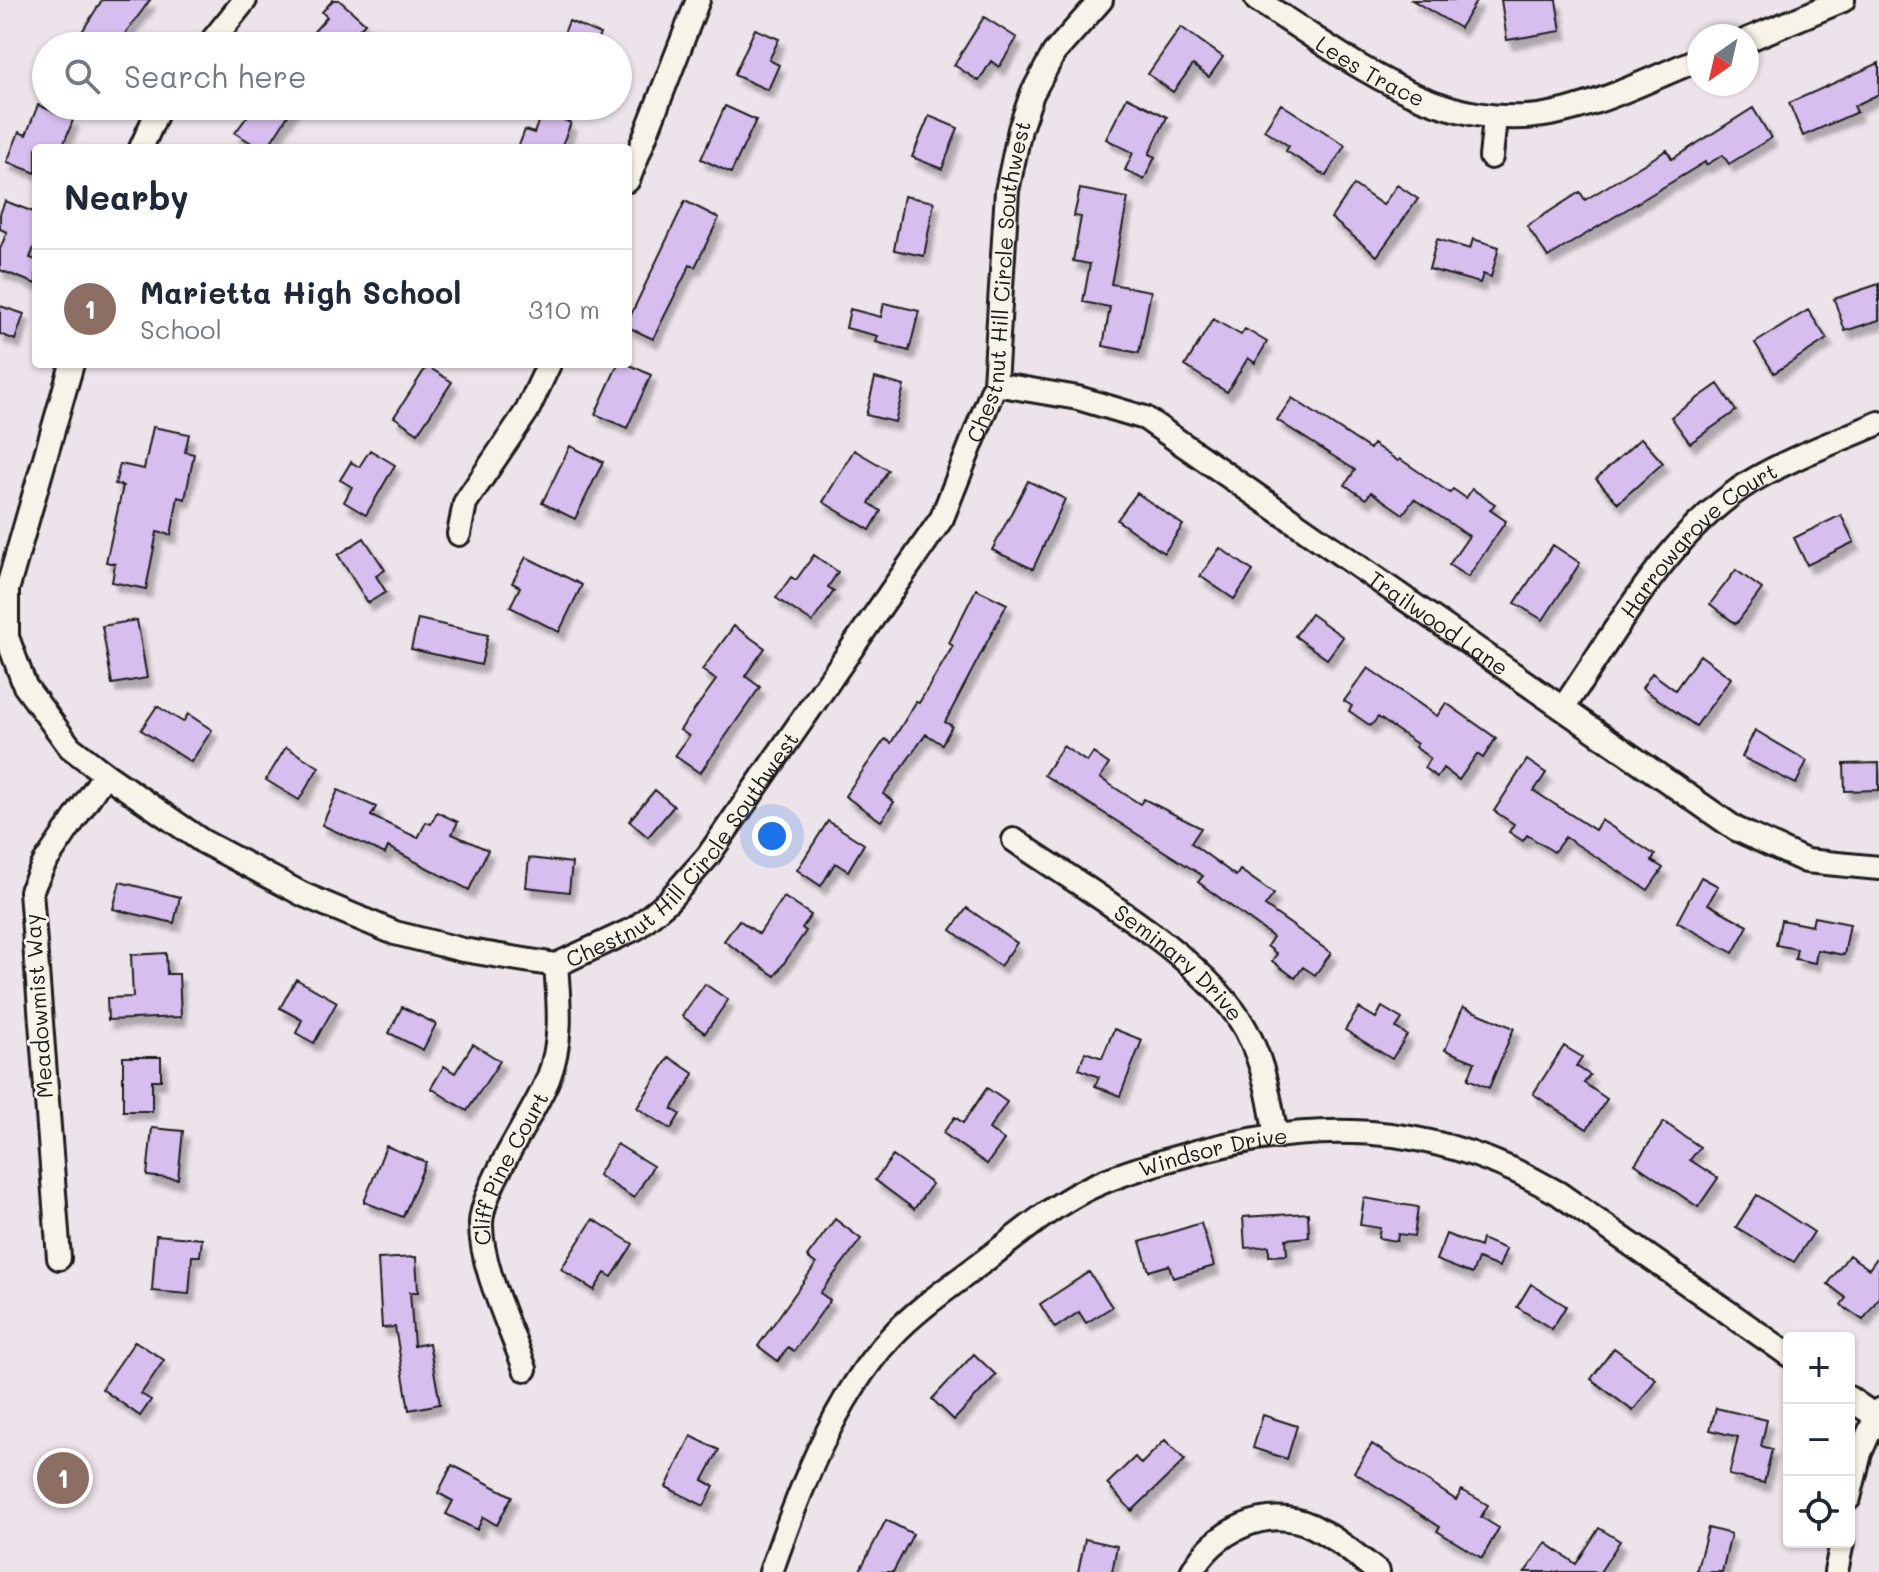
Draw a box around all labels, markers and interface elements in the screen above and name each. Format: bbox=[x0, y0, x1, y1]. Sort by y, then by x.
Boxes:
north arrow bbox=[1687, 24, 1759, 96]
street label: Lees Trace bbox=[1311, 28, 1429, 112]
search box bbox=[32, 32, 632, 120]
icon: search bbox=[60, 54, 104, 98]
text: Search here bbox=[124, 56, 307, 96]
street label: Chestnut Hill Circle Southwest bbox=[959, 116, 1037, 447]
text: Nearby bbox=[64, 174, 189, 219]
text: Marietta High School bbox=[140, 272, 461, 312]
text: 1 bbox=[84, 292, 96, 326]
text: 310 m bbox=[528, 292, 600, 326]
text: School bbox=[140, 312, 222, 346]
street label: Harrowgrove Court bbox=[1613, 455, 1782, 623]
street label: Trailwood Lane bbox=[1363, 563, 1515, 681]
street label: Chestnut Hill Circle Southwest bbox=[561, 725, 805, 973]
your location bbox=[752, 816, 792, 856]
street label: Seminary Drive bbox=[1109, 897, 1250, 1026]
street label: Meadowmist Way bbox=[17, 913, 59, 1099]
street label: Cliff Pine Court bbox=[466, 1086, 554, 1247]
street label: Windsor Drive bbox=[1135, 1120, 1289, 1182]
map controls bbox=[1783, 1332, 1855, 1548]
button: + bbox=[1783, 1332, 1855, 1404]
button: − bbox=[1783, 1404, 1855, 1476]
pin: 1 bbox=[37, 1448, 89, 1508]
button: locate bbox=[1783, 1476, 1855, 1548]

